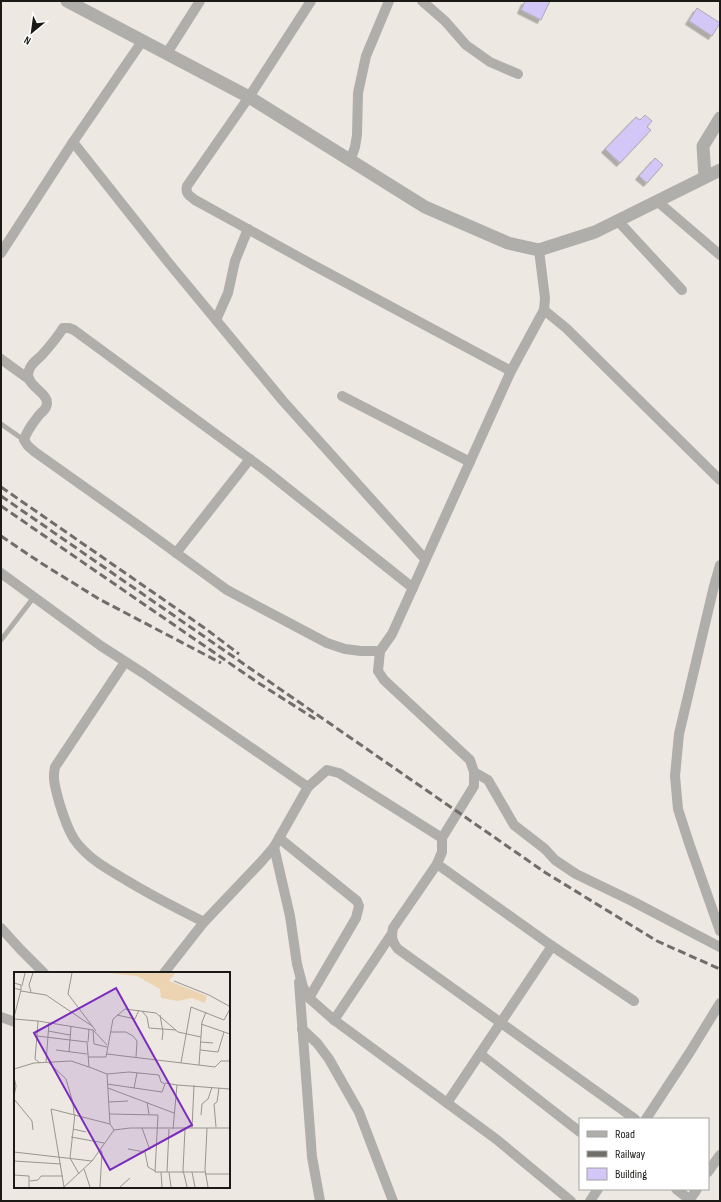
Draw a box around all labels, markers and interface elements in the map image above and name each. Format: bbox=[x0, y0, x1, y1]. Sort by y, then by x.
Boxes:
north arrow bbox=[12, 12, 52, 52]
text: N bbox=[22, 33, 33, 47]
inset map bbox=[14, 972, 230, 1188]
legend bbox=[579, 1118, 709, 1190]
text: Road bbox=[615, 1127, 635, 1142]
text: Railway bbox=[615, 1147, 646, 1162]
text: Building bbox=[615, 1167, 647, 1182]

